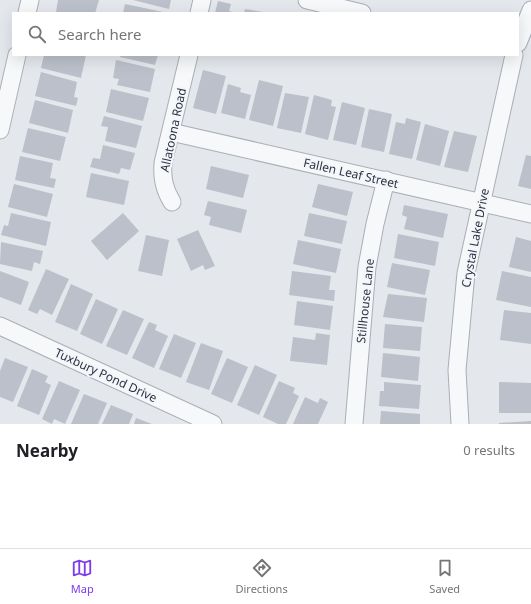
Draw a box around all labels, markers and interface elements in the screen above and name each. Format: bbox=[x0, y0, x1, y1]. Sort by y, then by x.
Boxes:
search box bbox=[12, 12, 519, 56]
icon: search bbox=[26, 23, 48, 45]
text: Search here bbox=[58, 24, 141, 44]
street label: Allatoona Road bbox=[156, 86, 190, 174]
street label: Fallen Leaf Street bbox=[302, 154, 401, 192]
street label: Crystal Lake Drive bbox=[457, 187, 493, 289]
street label: Stillhouse Lane bbox=[352, 258, 378, 344]
street label: Tuxbury Pond Drive bbox=[52, 344, 160, 406]
text: Nearby bbox=[16, 439, 78, 462]
text: 0 results bbox=[463, 441, 515, 459]
tab: Map bbox=[71, 557, 94, 596]
tab: Directions bbox=[235, 557, 288, 596]
tab: Saved bbox=[429, 557, 460, 596]

